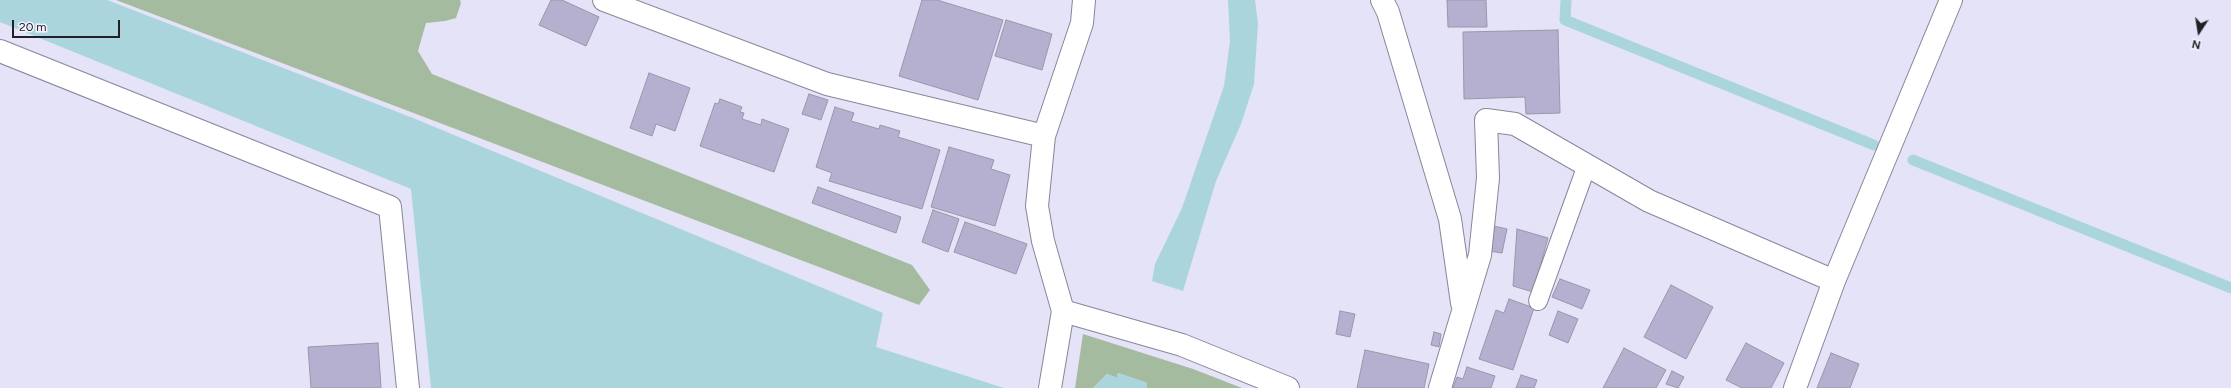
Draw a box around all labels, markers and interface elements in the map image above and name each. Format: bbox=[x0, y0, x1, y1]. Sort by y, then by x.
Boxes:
scale bar bbox=[14, 12, 122, 38]
north arrow bbox=[2179, 12, 2219, 52]
text: 20 m bbox=[19, 20, 47, 34]
text: N bbox=[2191, 37, 2202, 51]

